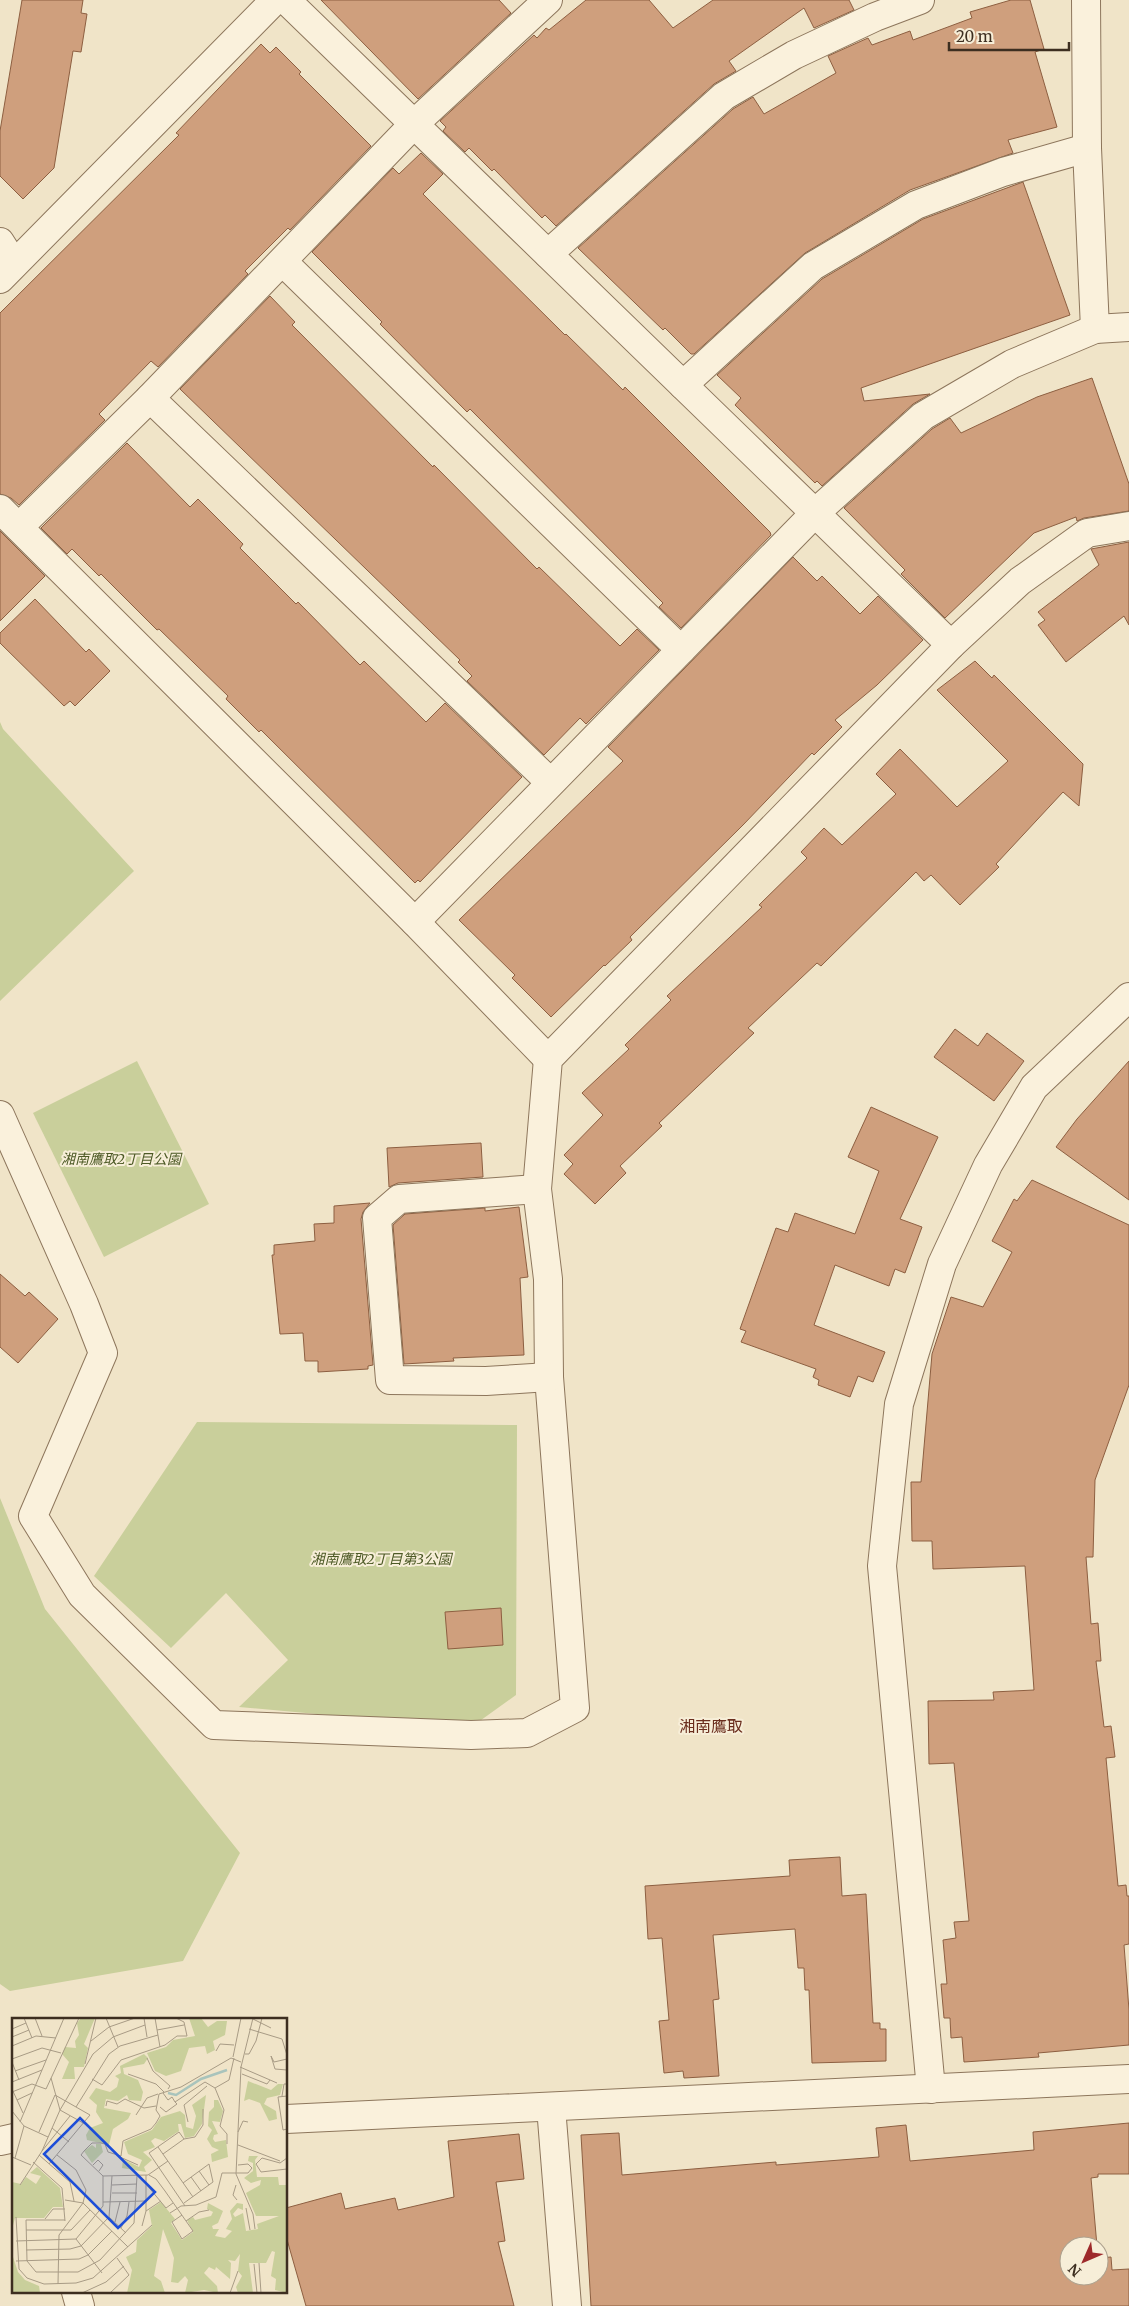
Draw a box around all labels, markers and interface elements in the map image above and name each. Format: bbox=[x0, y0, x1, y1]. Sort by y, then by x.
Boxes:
scale bar bbox=[949, 20, 1069, 52]
text: 20 m bbox=[956, 27, 993, 46]
park label: 湘南鷹取2丁目公園 bbox=[61, 1150, 183, 1168]
park label: 湘南鷹取2丁目第3公園 bbox=[310, 1550, 454, 1568]
district label: 湘南鷹取 bbox=[679, 1716, 743, 1736]
inset map bbox=[12, 2018, 288, 2294]
north arrow bbox=[1059, 2236, 1109, 2286]
text: N bbox=[1065, 2260, 1085, 2280]

